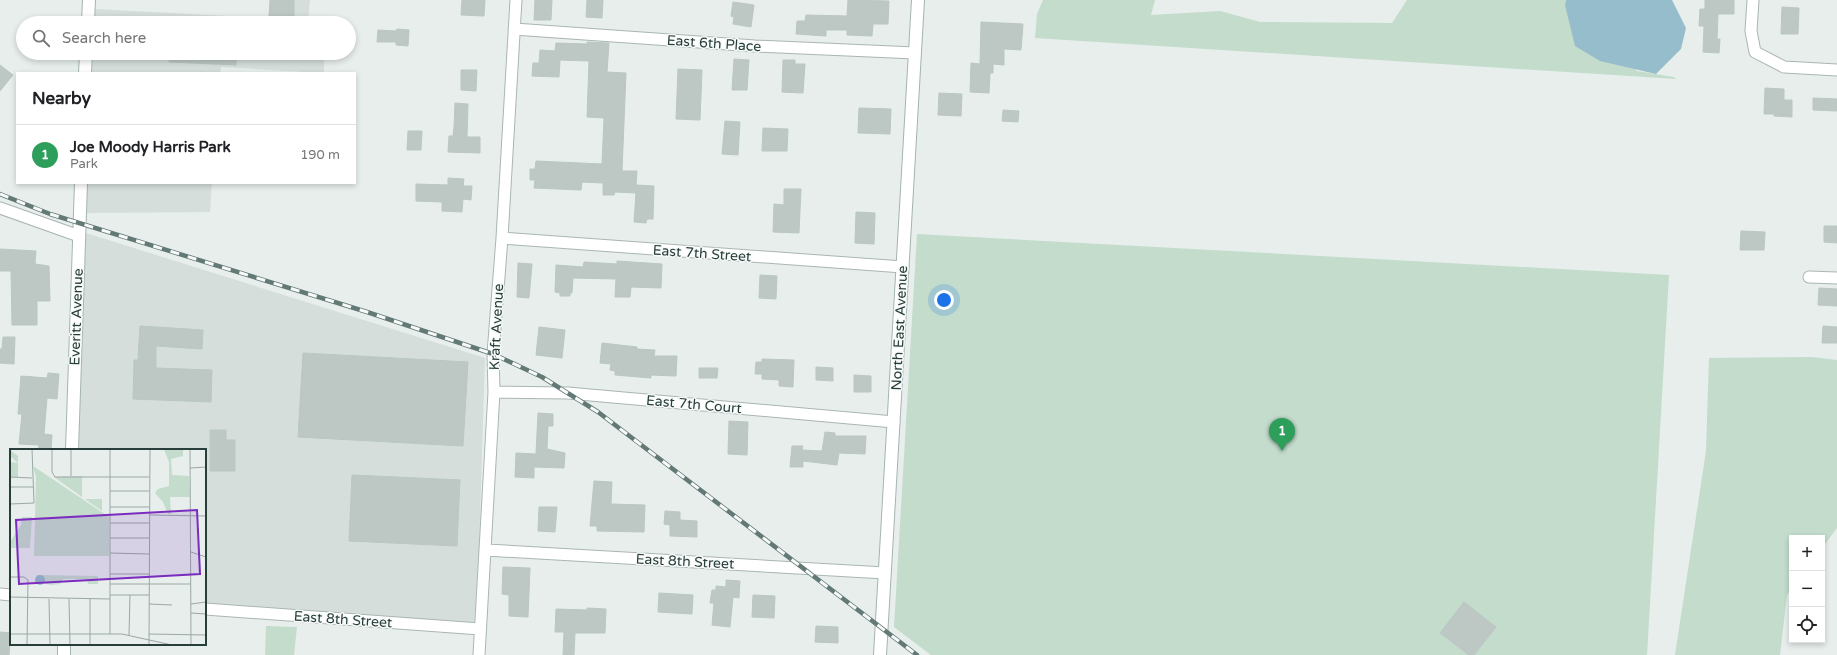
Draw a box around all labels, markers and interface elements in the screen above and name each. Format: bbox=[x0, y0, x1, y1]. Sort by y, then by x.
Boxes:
search box bbox=[16, 16, 356, 60]
icon: search bbox=[30, 27, 52, 49]
text: Search here bbox=[62, 29, 146, 47]
street label: East 6th Place bbox=[666, 32, 762, 55]
text: Nearby bbox=[32, 88, 91, 109]
text: Joe Moody Harris Park bbox=[70, 138, 231, 156]
text: 1 bbox=[41, 147, 49, 163]
text: 190 m bbox=[300, 147, 340, 163]
text: Park bbox=[70, 156, 98, 172]
street label: East 7th Street bbox=[652, 242, 752, 265]
street label: North East Avenue bbox=[888, 265, 911, 391]
street label: Everitt Avenue bbox=[66, 268, 87, 366]
street label: Kraft Avenue bbox=[486, 283, 507, 371]
your location bbox=[934, 290, 954, 310]
street label: East 7th Court bbox=[645, 392, 743, 417]
pin: 1 bbox=[1269, 418, 1295, 451]
inset map bbox=[10, 449, 206, 645]
map controls bbox=[1789, 535, 1825, 643]
button: + bbox=[1789, 535, 1825, 571]
street label: East 8th Street bbox=[635, 550, 735, 573]
button: − bbox=[1789, 571, 1825, 607]
button: locate bbox=[1789, 607, 1825, 643]
street label: East 8th Street bbox=[293, 608, 393, 631]

